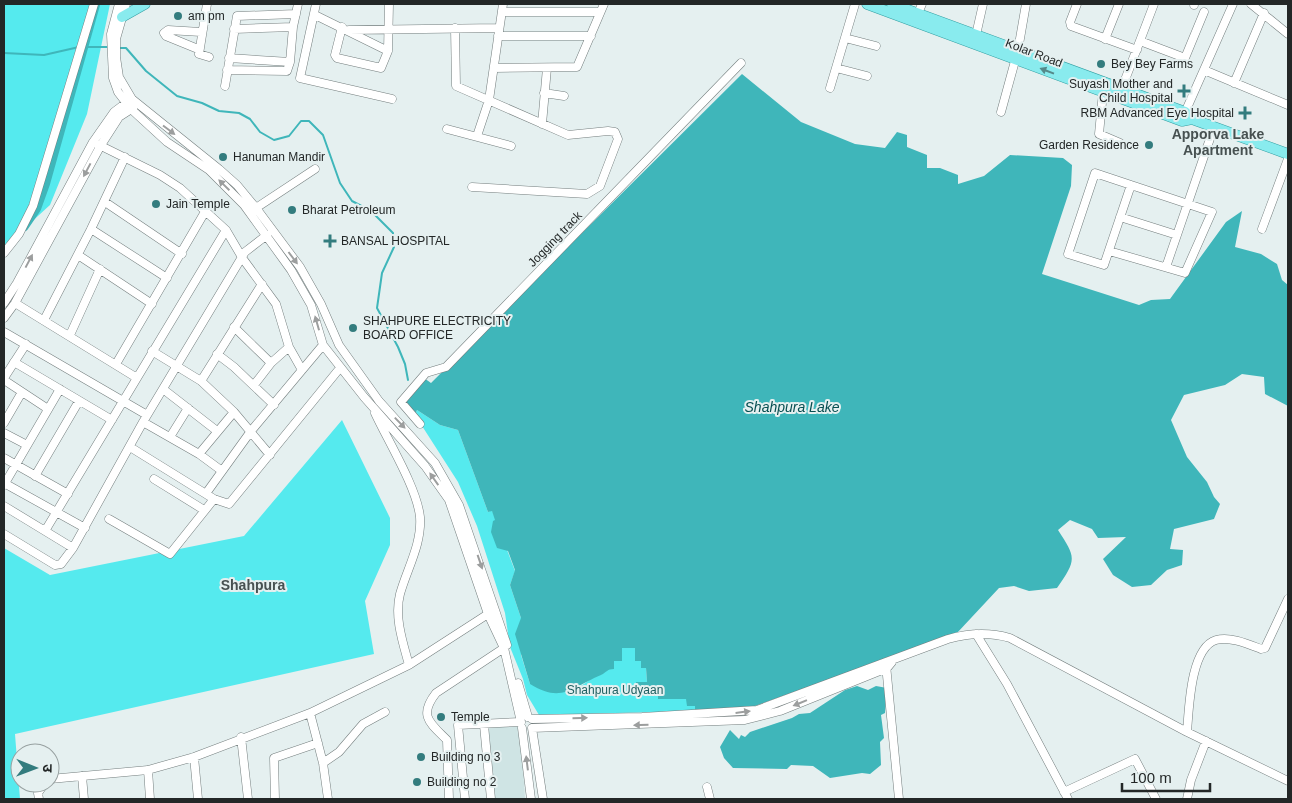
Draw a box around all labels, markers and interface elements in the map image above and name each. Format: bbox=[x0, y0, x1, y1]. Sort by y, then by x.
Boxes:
place label: am pm bbox=[188, 9, 225, 23]
marker: am pm bbox=[172, 10, 184, 22]
street label: Kolar Road bbox=[1003, 36, 1065, 70]
place label: Bey Bey Farms bbox=[1111, 57, 1193, 71]
marker: Bey Bey Farms bbox=[1095, 58, 1107, 70]
one-way arrow bbox=[1039, 67, 1054, 75]
place label: Suyash Mother and Child Hospital bbox=[1069, 77, 1173, 105]
marker: Suyash Mother and Child Hospital bbox=[1177, 84, 1191, 98]
place label: RBM Advanced Eye Hospital bbox=[1081, 106, 1234, 120]
marker: RBM Advanced Eye Hospital bbox=[1238, 106, 1252, 120]
one-way arrow bbox=[162, 125, 176, 135]
district label: Apporva Lake Apartment bbox=[1172, 126, 1265, 158]
place label: Garden Residence bbox=[1039, 138, 1139, 152]
marker: Garden Residence bbox=[1143, 139, 1155, 151]
place label: Hanuman Mandir bbox=[233, 150, 325, 164]
marker: Hanuman Mandir bbox=[217, 151, 229, 163]
one-way arrow bbox=[83, 163, 91, 177]
one-way arrow bbox=[218, 179, 230, 191]
place label: Jain Temple bbox=[166, 197, 230, 211]
marker: Jain Temple bbox=[150, 198, 162, 210]
place label: Bharat Petroleum bbox=[302, 203, 395, 217]
marker: Bharat Petroleum bbox=[286, 204, 298, 216]
street label: Jogging track bbox=[525, 208, 586, 270]
marker: BANSAL HOSPITAL bbox=[323, 234, 337, 248]
place label: BANSAL HOSPITAL bbox=[341, 234, 450, 248]
one-way arrow bbox=[288, 251, 298, 265]
one-way arrow bbox=[25, 254, 33, 269]
place label: SHAHPURE ELECTRICITY BOARD OFFICE bbox=[363, 314, 511, 342]
one-way arrow bbox=[312, 315, 320, 330]
marker: SHAHPURE ELECTRICITY BOARD OFFICE bbox=[347, 322, 359, 334]
water label: Shahpura Lake bbox=[745, 399, 840, 415]
one-way arrow bbox=[394, 417, 406, 429]
one-way arrow bbox=[429, 472, 439, 486]
one-way arrow bbox=[476, 555, 484, 570]
district label: Shahpura bbox=[221, 577, 285, 593]
park label: Shahpura Udyaan bbox=[567, 683, 663, 697]
one-way arrow bbox=[793, 699, 807, 707]
one-way arrow bbox=[735, 708, 751, 716]
place label: Temple bbox=[451, 710, 490, 724]
marker: Temple bbox=[435, 711, 447, 723]
one-way arrow bbox=[573, 714, 589, 722]
one-way arrow bbox=[632, 721, 648, 729]
north arrow bbox=[10, 743, 60, 793]
place label: Building no 3 bbox=[431, 750, 501, 764]
marker: Building no 3 bbox=[415, 751, 427, 763]
one-way arrow bbox=[523, 755, 531, 771]
scale bar bbox=[1122, 760, 1210, 792]
text: उ bbox=[40, 764, 56, 773]
text: 100 m bbox=[1130, 769, 1172, 786]
place label: Building no 2 bbox=[427, 775, 497, 789]
marker: Building no 2 bbox=[411, 776, 423, 788]

